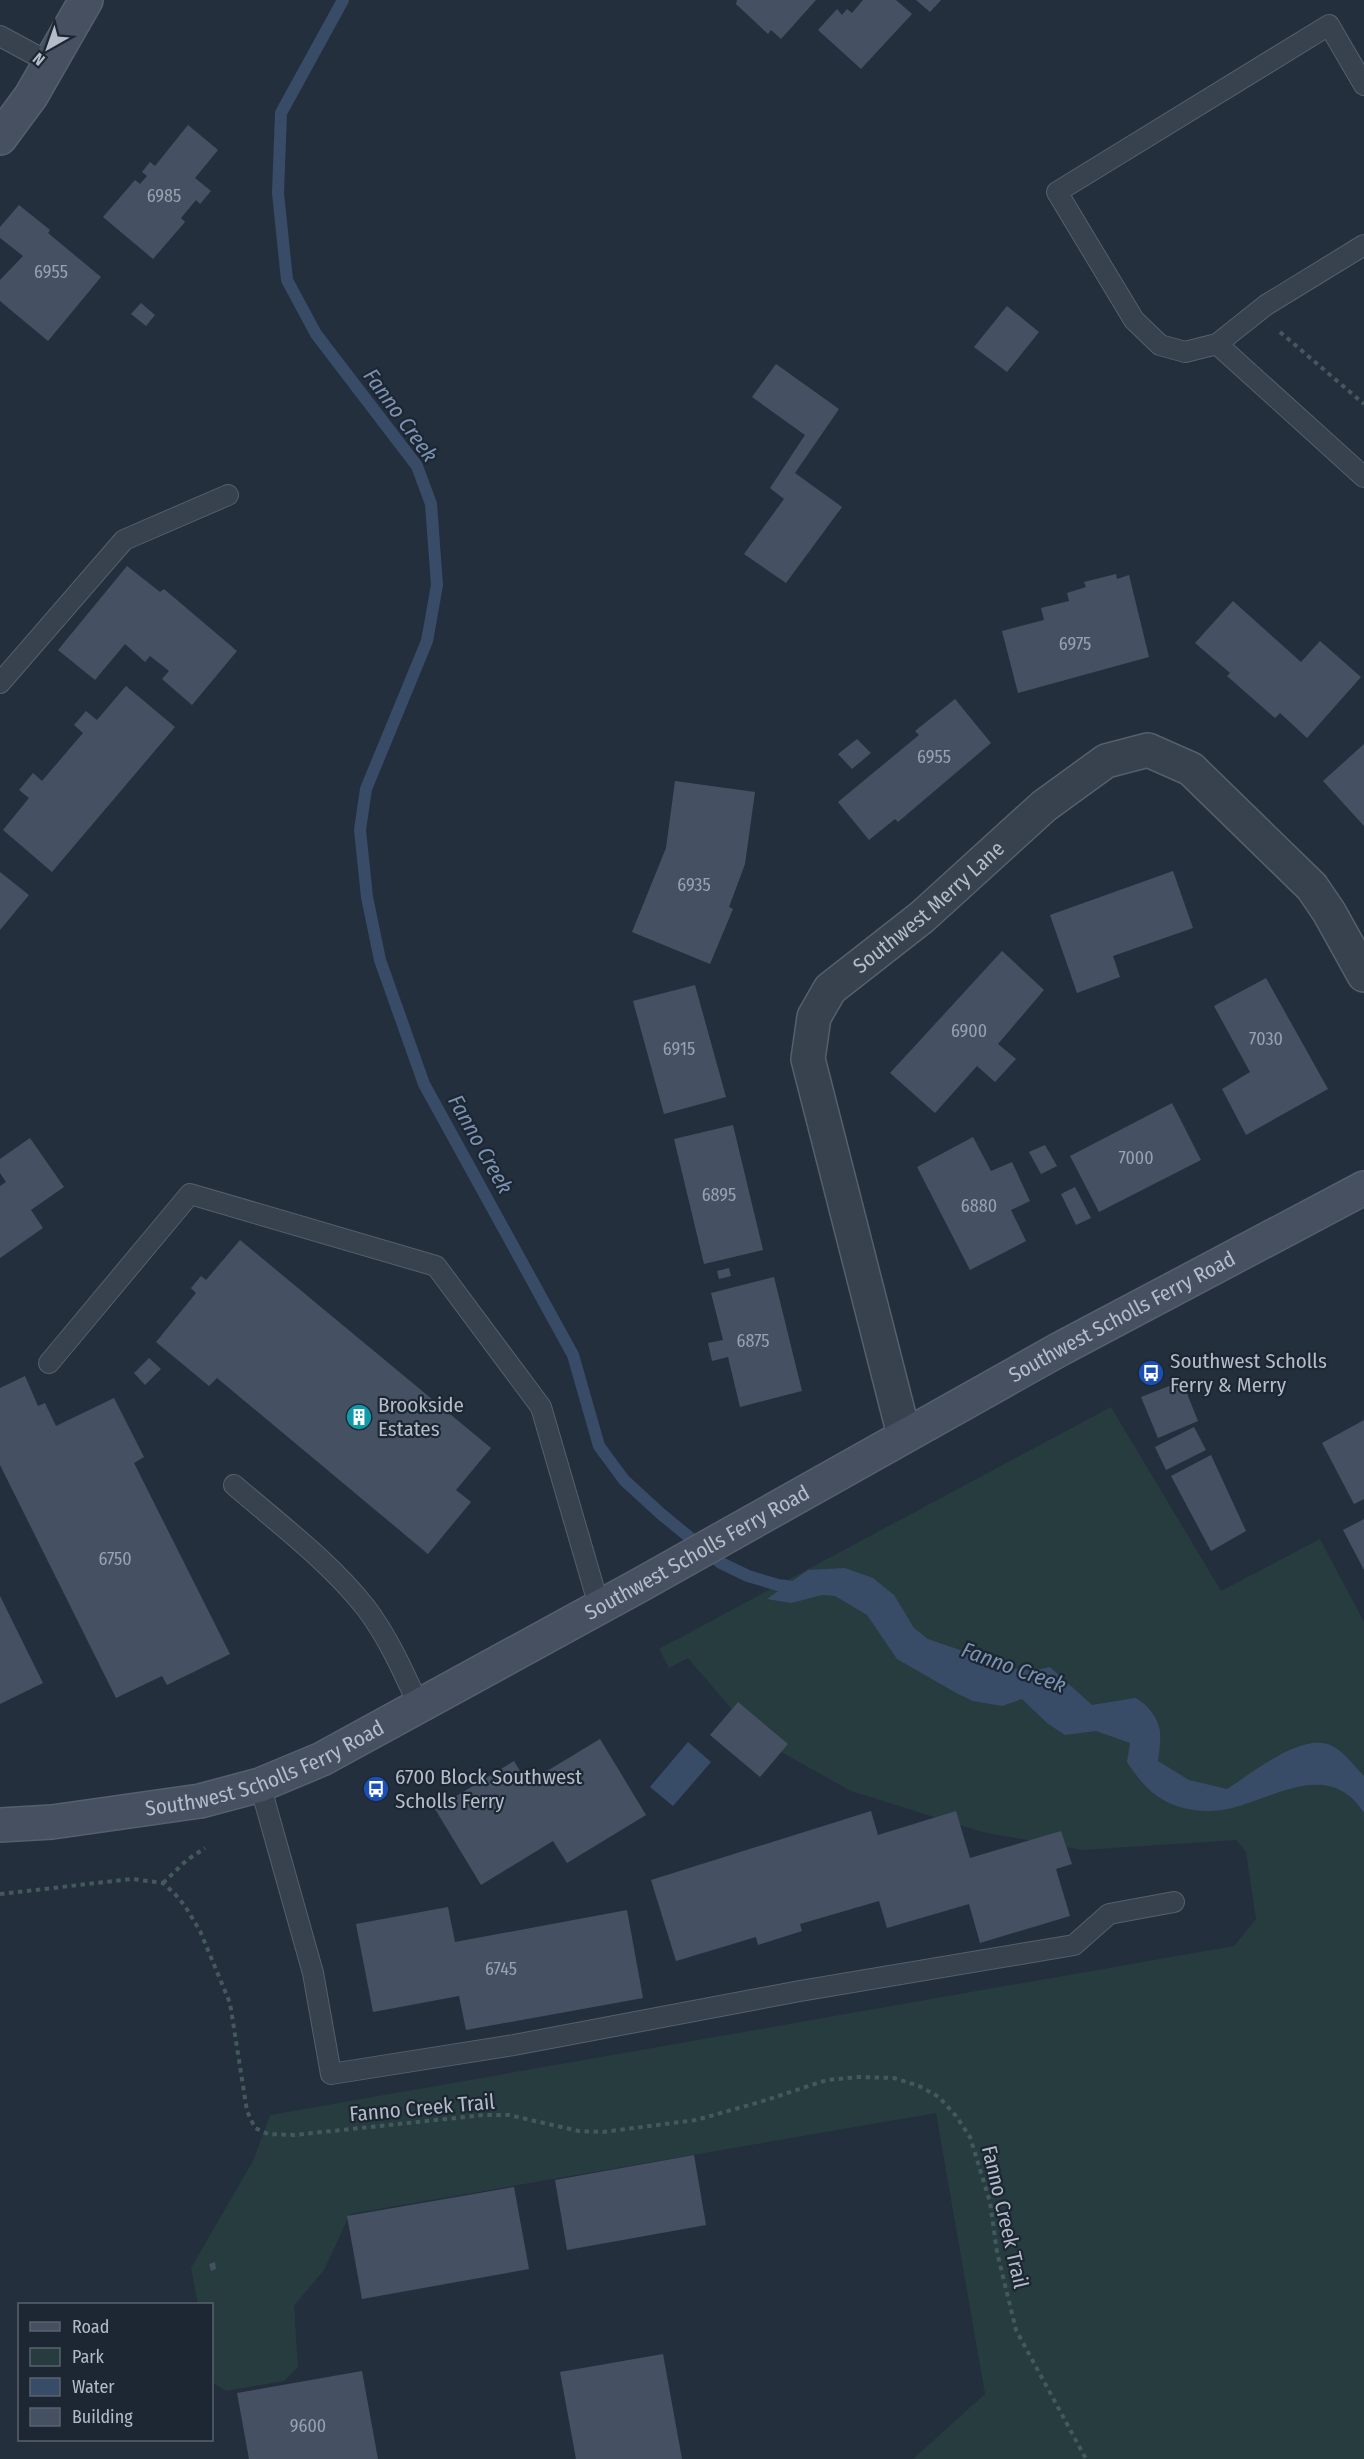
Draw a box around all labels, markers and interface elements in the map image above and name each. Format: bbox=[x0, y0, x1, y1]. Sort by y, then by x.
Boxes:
north arrow bbox=[18, 18, 78, 78]
text: N bbox=[29, 49, 48, 69]
house number: 6985 bbox=[147, 185, 181, 207]
house number: 6955 bbox=[34, 261, 68, 283]
water label: Fanno Creek bbox=[358, 363, 444, 467]
house number: 6975 bbox=[1059, 633, 1091, 655]
house number: 6955 bbox=[917, 746, 951, 768]
street label: Southwest Merry Lane bbox=[848, 836, 1010, 979]
house number: 6935 bbox=[677, 874, 711, 896]
house number: 6900 bbox=[951, 1020, 987, 1042]
house number: 7030 bbox=[1249, 1028, 1283, 1050]
house number: 6915 bbox=[663, 1038, 695, 1060]
water label: Fanno Creek bbox=[442, 1090, 519, 1199]
house number: 7000 bbox=[1118, 1147, 1154, 1169]
house number: 6895 bbox=[702, 1184, 736, 1206]
house number: 6880 bbox=[961, 1195, 997, 1217]
street label: Southwest Scholls Ferry Road bbox=[1004, 1246, 1240, 1388]
house number: 6875 bbox=[737, 1330, 770, 1352]
place label: Southwest Scholls Ferry & Merry bbox=[1170, 1348, 1327, 1398]
bus stop icon: Southwest Scholls Ferry & Merry bbox=[1136, 1358, 1166, 1388]
place label: Brookside Estates bbox=[378, 1392, 464, 1442]
building icon: Brookside Estates bbox=[344, 1402, 374, 1432]
street label: Southwest Scholls Ferry Road bbox=[580, 1479, 814, 1626]
house number: 6750 bbox=[98, 1548, 132, 1570]
water label: Fanno Creek bbox=[958, 1636, 1070, 1699]
street label: Southwest Scholls Ferry Road bbox=[144, 1715, 389, 1822]
place label: 6700 Block Southwest Scholls Ferry bbox=[395, 1764, 582, 1814]
bus stop icon: 6700 Block Southwest Scholls Ferry bbox=[361, 1774, 391, 1804]
house number: 6745 bbox=[485, 1958, 517, 1980]
street label: Fanno Creek Trail bbox=[348, 2089, 496, 2127]
street label: Fanno Creek Trail bbox=[976, 2143, 1034, 2291]
legend bbox=[18, 2303, 213, 2441]
text: Road bbox=[72, 2316, 109, 2338]
text: Park bbox=[72, 2346, 105, 2368]
text: Water bbox=[72, 2376, 115, 2398]
text: Building bbox=[72, 2406, 133, 2428]
house number: 9600 bbox=[290, 2415, 326, 2437]

